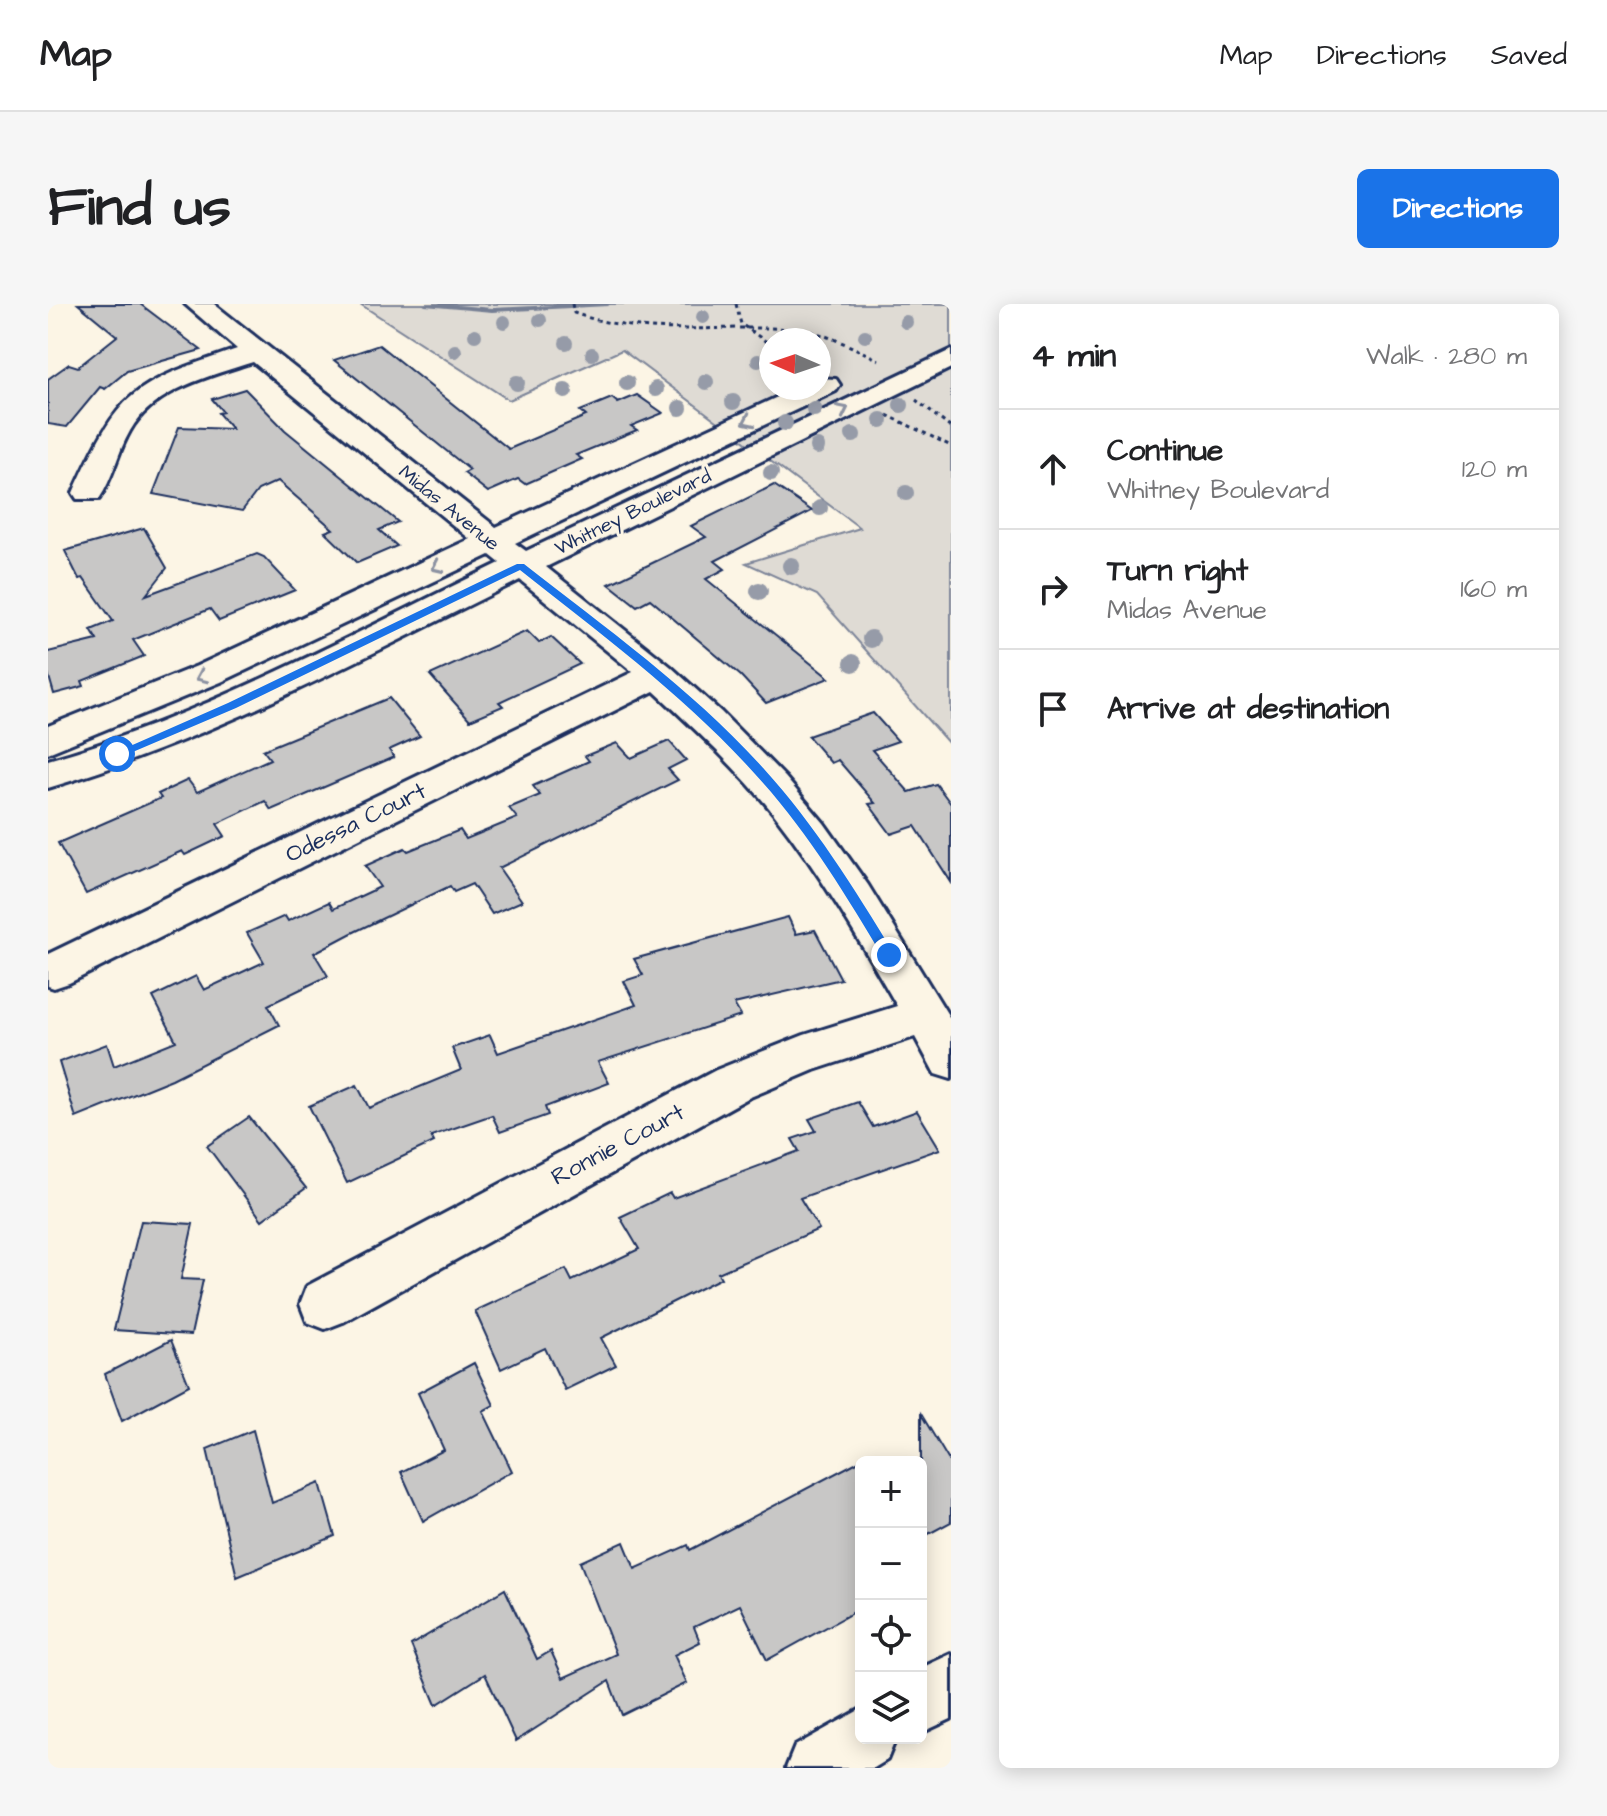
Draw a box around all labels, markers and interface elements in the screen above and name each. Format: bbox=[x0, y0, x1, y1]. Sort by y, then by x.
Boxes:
text: Map bbox=[40, 29, 112, 81]
text: Map bbox=[1220, 36, 1273, 75]
text: Directions bbox=[1317, 36, 1447, 75]
text: Saved bbox=[1491, 36, 1567, 75]
text: Find us bbox=[48, 169, 231, 247]
button: Directions bbox=[1357, 169, 1559, 248]
north arrow bbox=[759, 328, 831, 400]
text: 4 min bbox=[1031, 332, 1116, 380]
text: Walk · 280 m bbox=[1366, 338, 1527, 374]
one-way arrow bbox=[834, 404, 849, 420]
one-way arrow bbox=[742, 411, 757, 427]
text: Continue bbox=[1107, 430, 1223, 472]
icon: ahead bbox=[1031, 447, 1075, 491]
text: 120 m bbox=[1462, 451, 1527, 487]
street label: Midas Avenue bbox=[392, 458, 506, 558]
street label: Whitney Boulevard bbox=[550, 462, 716, 563]
text: Whitney Boulevard bbox=[1107, 472, 1329, 508]
text: Turn right bbox=[1107, 550, 1248, 592]
one-way arrow bbox=[430, 557, 445, 573]
icon: right bbox=[1031, 567, 1075, 611]
text: 160 m bbox=[1460, 571, 1527, 607]
text: Midas Avenue bbox=[1107, 592, 1267, 628]
one-way arrow bbox=[195, 668, 210, 684]
icon: arrive bbox=[1031, 687, 1075, 731]
text: Arrive at destination bbox=[1107, 688, 1389, 730]
route start bbox=[99, 736, 135, 772]
street label: Odessa Court bbox=[280, 774, 432, 872]
route end bbox=[871, 937, 907, 973]
street label: Ronnie Court bbox=[545, 1095, 691, 1194]
map controls bbox=[855, 1456, 927, 1744]
button: + bbox=[855, 1456, 927, 1528]
button: − bbox=[855, 1528, 927, 1600]
button: locate bbox=[855, 1600, 927, 1672]
button: layers bbox=[855, 1672, 927, 1744]

